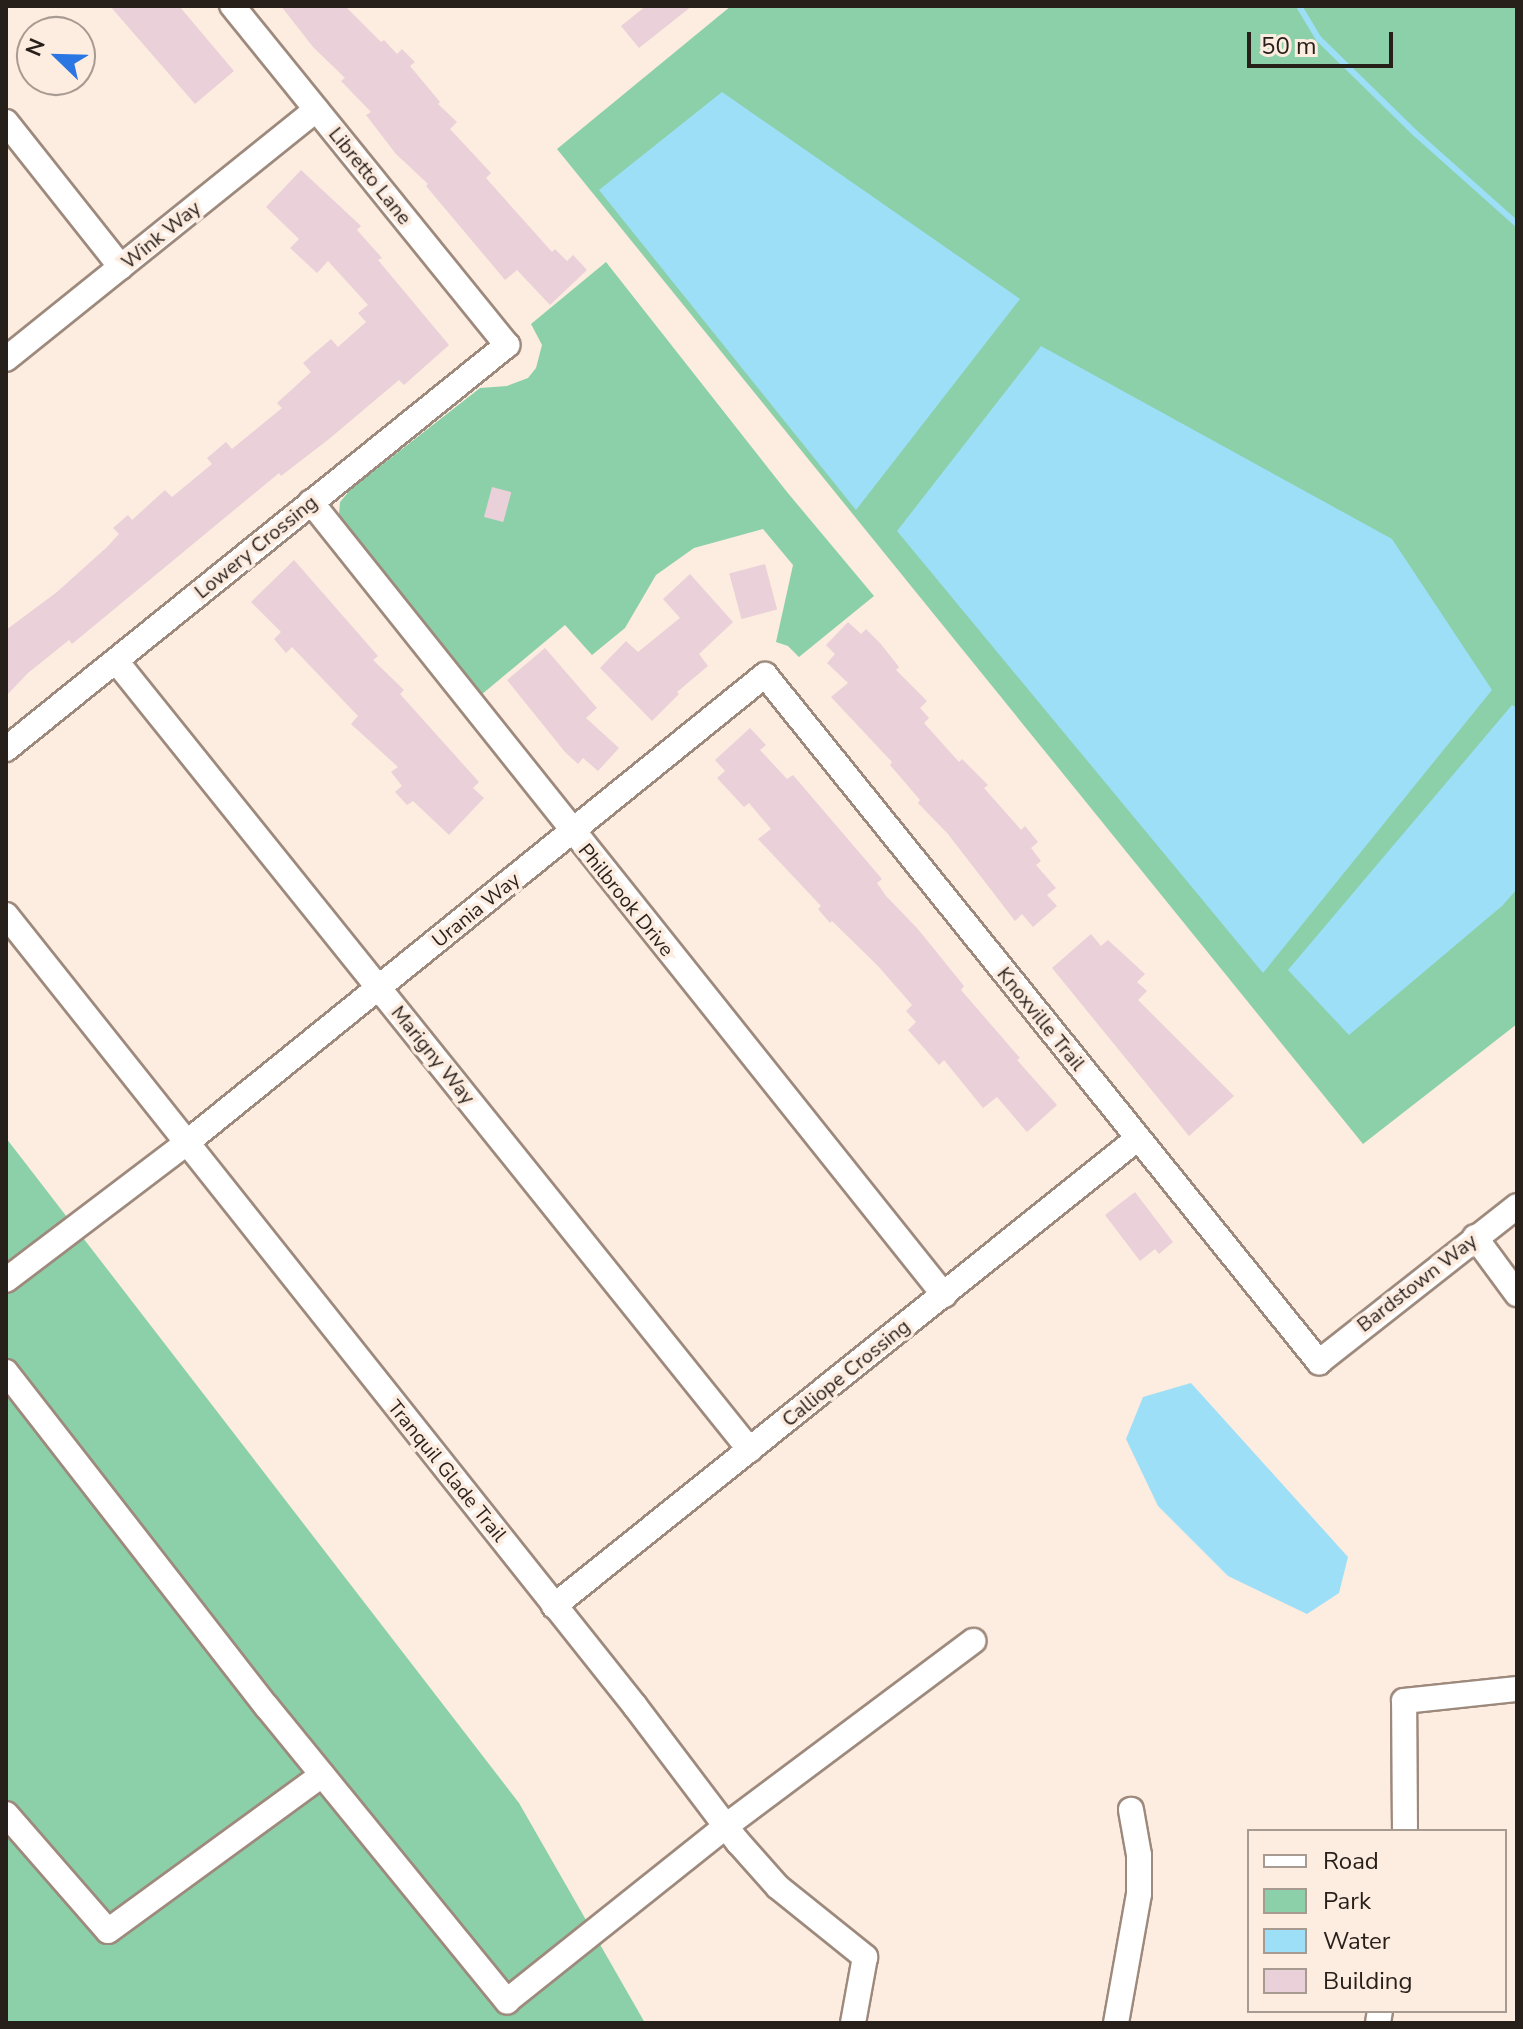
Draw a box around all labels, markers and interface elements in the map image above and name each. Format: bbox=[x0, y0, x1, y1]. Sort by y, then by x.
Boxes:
north arrow bbox=[16, 16, 96, 96]
scale bar bbox=[1251, 16, 1397, 66]
text: 50 m bbox=[1261, 30, 1317, 62]
text: N bbox=[19, 34, 53, 61]
street label: Libretto Lane bbox=[323, 123, 417, 229]
street label: Wink Way bbox=[117, 196, 205, 274]
street label: Lowery Crossing bbox=[190, 490, 322, 604]
street label: Philbrook Drive bbox=[573, 839, 679, 961]
street label: Urania Way bbox=[427, 867, 525, 953]
street label: Knoxville Trail bbox=[992, 962, 1090, 1076]
street label: Marigny Way bbox=[386, 1001, 480, 1109]
street label: Bardstown Way bbox=[1352, 1229, 1482, 1337]
street label: Calliope Crossing bbox=[777, 1314, 915, 1432]
street label: Tranquil Glade Trail bbox=[383, 1395, 511, 1547]
legend bbox=[1247, 1829, 1507, 2013]
text: Road bbox=[1323, 1845, 1379, 1877]
text: Park bbox=[1323, 1885, 1371, 1917]
text: Water bbox=[1323, 1925, 1390, 1957]
text: Building bbox=[1323, 1965, 1413, 1997]

